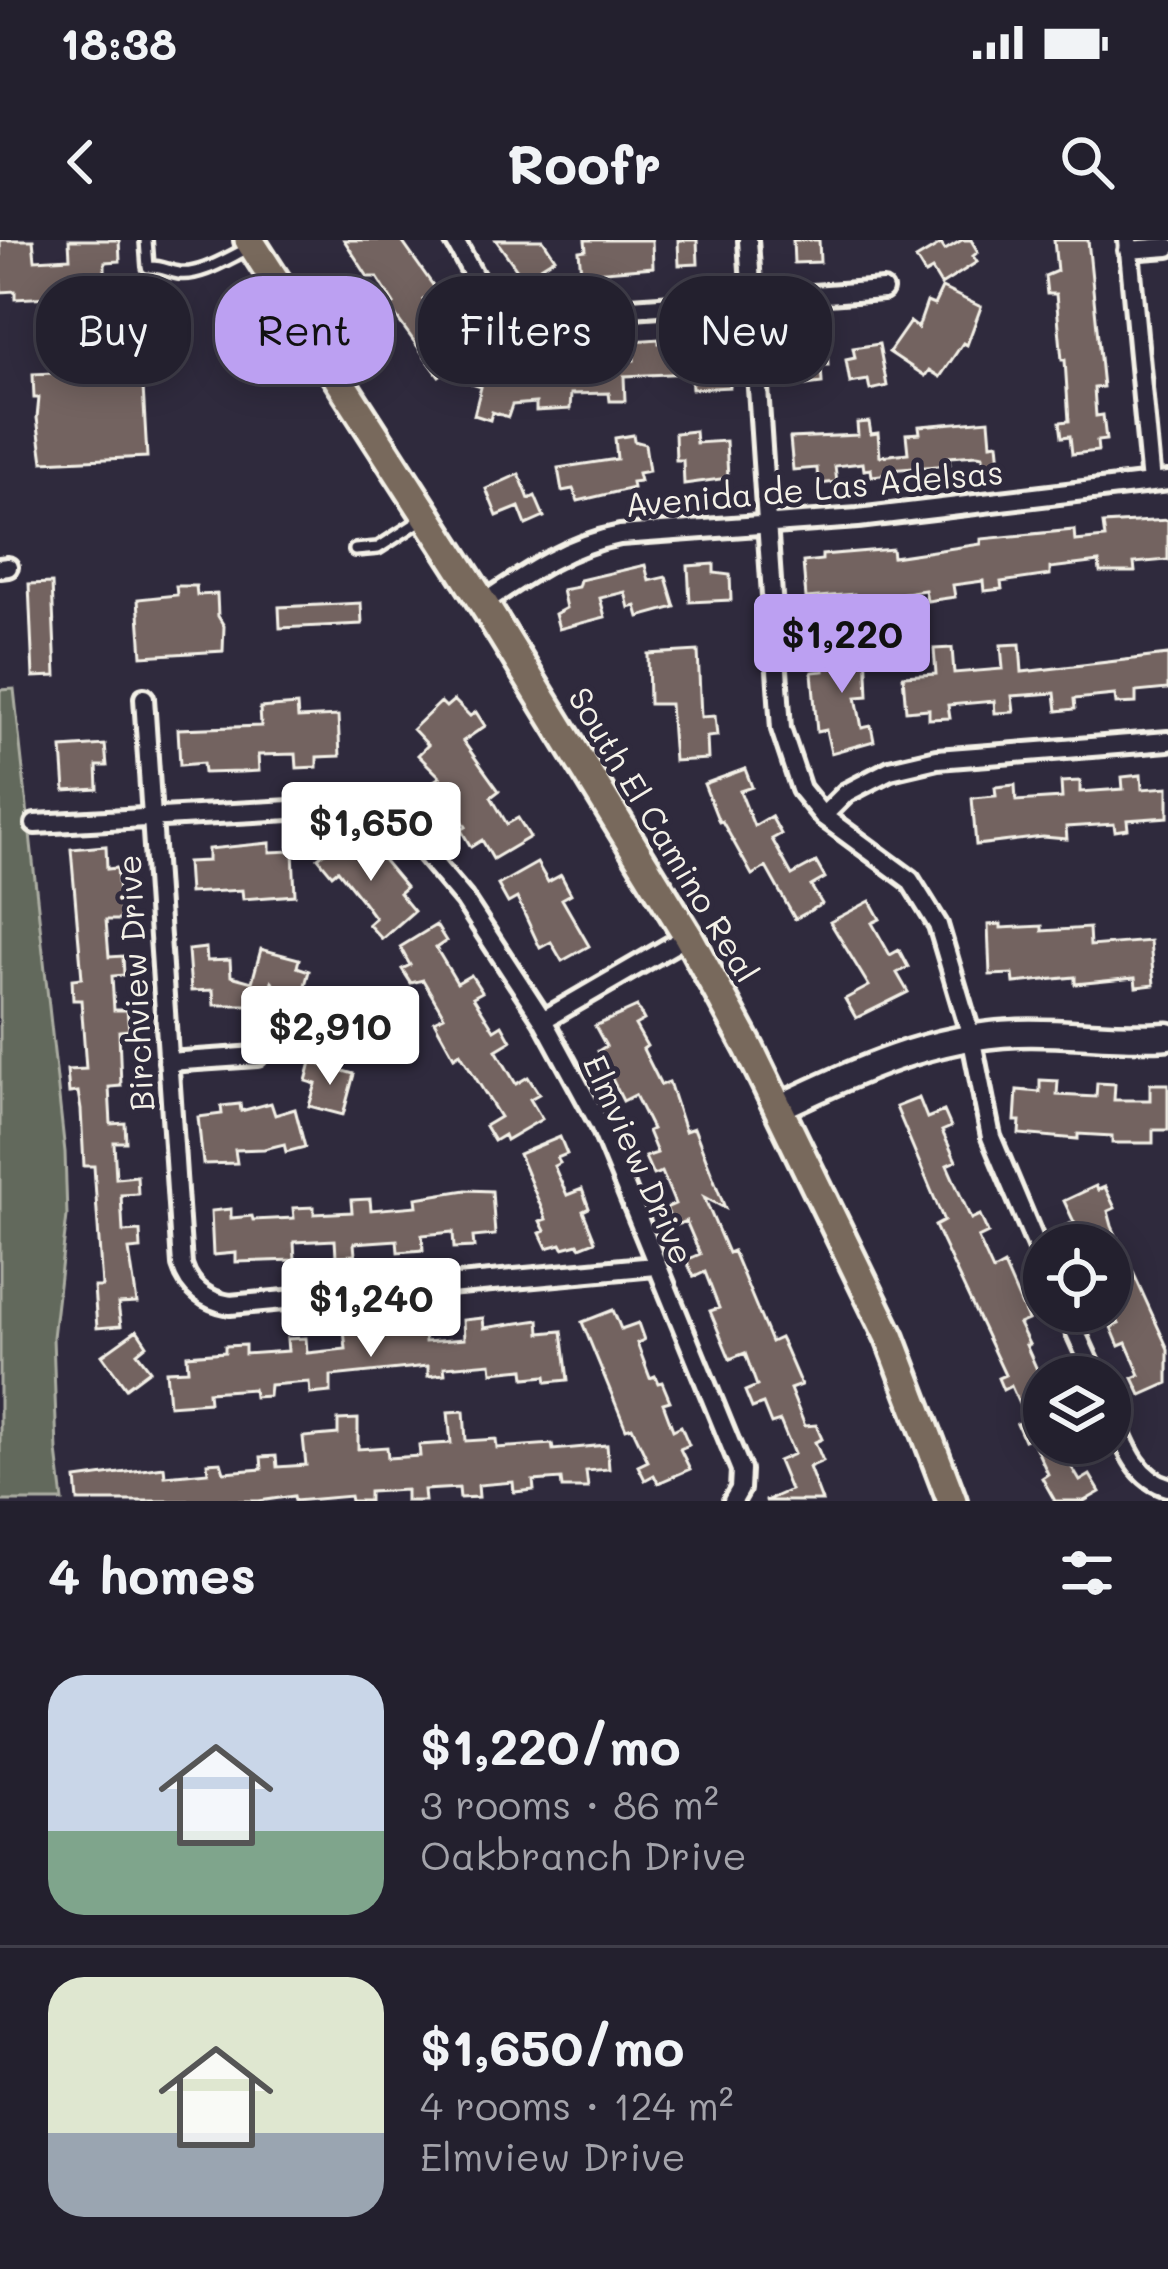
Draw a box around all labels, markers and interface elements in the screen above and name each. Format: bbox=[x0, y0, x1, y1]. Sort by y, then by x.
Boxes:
text: 18:38 bbox=[60, 13, 177, 71]
text: Roofr bbox=[507, 127, 661, 198]
icon: back bbox=[48, 129, 114, 195]
icon: search bbox=[1054, 129, 1120, 195]
chip: Buy bbox=[36, 276, 191, 384]
chip: Rent bbox=[215, 276, 394, 384]
chip: Filters bbox=[418, 276, 635, 384]
chip: New bbox=[659, 276, 832, 384]
street label: Avenida de Las Adelsas bbox=[623, 449, 1005, 525]
pin: $1,220 bbox=[744, 594, 940, 696]
text: $1,220 bbox=[781, 607, 903, 658]
street label: South El Camino Real bbox=[560, 678, 770, 990]
pin: $1,650 bbox=[273, 782, 469, 884]
text: $1,650 bbox=[309, 795, 433, 846]
street label: Birchview Drive bbox=[106, 854, 162, 1112]
pin: $2,910 bbox=[232, 986, 428, 1088]
text: $2,910 bbox=[268, 999, 392, 1050]
street label: Elmview Drive bbox=[575, 1048, 705, 1270]
map controls bbox=[1023, 1224, 1131, 1464]
button: locate bbox=[1023, 1224, 1131, 1332]
pin: $1,240 bbox=[273, 1258, 469, 1360]
text: $1,240 bbox=[309, 1271, 433, 1322]
button: layers bbox=[1023, 1356, 1131, 1464]
text: 4 homes bbox=[48, 1540, 256, 1607]
icon: filters bbox=[1054, 1540, 1120, 1606]
text: $1,220/mo bbox=[420, 1711, 681, 1778]
icon: home bbox=[144, 1723, 288, 1867]
text: 3 rooms · 86 m² bbox=[420, 1778, 719, 1829]
text: Oakbranch Drive bbox=[420, 1829, 747, 1880]
text: $1,650/mo bbox=[420, 2012, 684, 2079]
icon: home bbox=[144, 2025, 288, 2169]
text: 4 rooms · 124 m² bbox=[420, 2079, 734, 2130]
text: Elmview Drive bbox=[420, 2130, 686, 2181]

